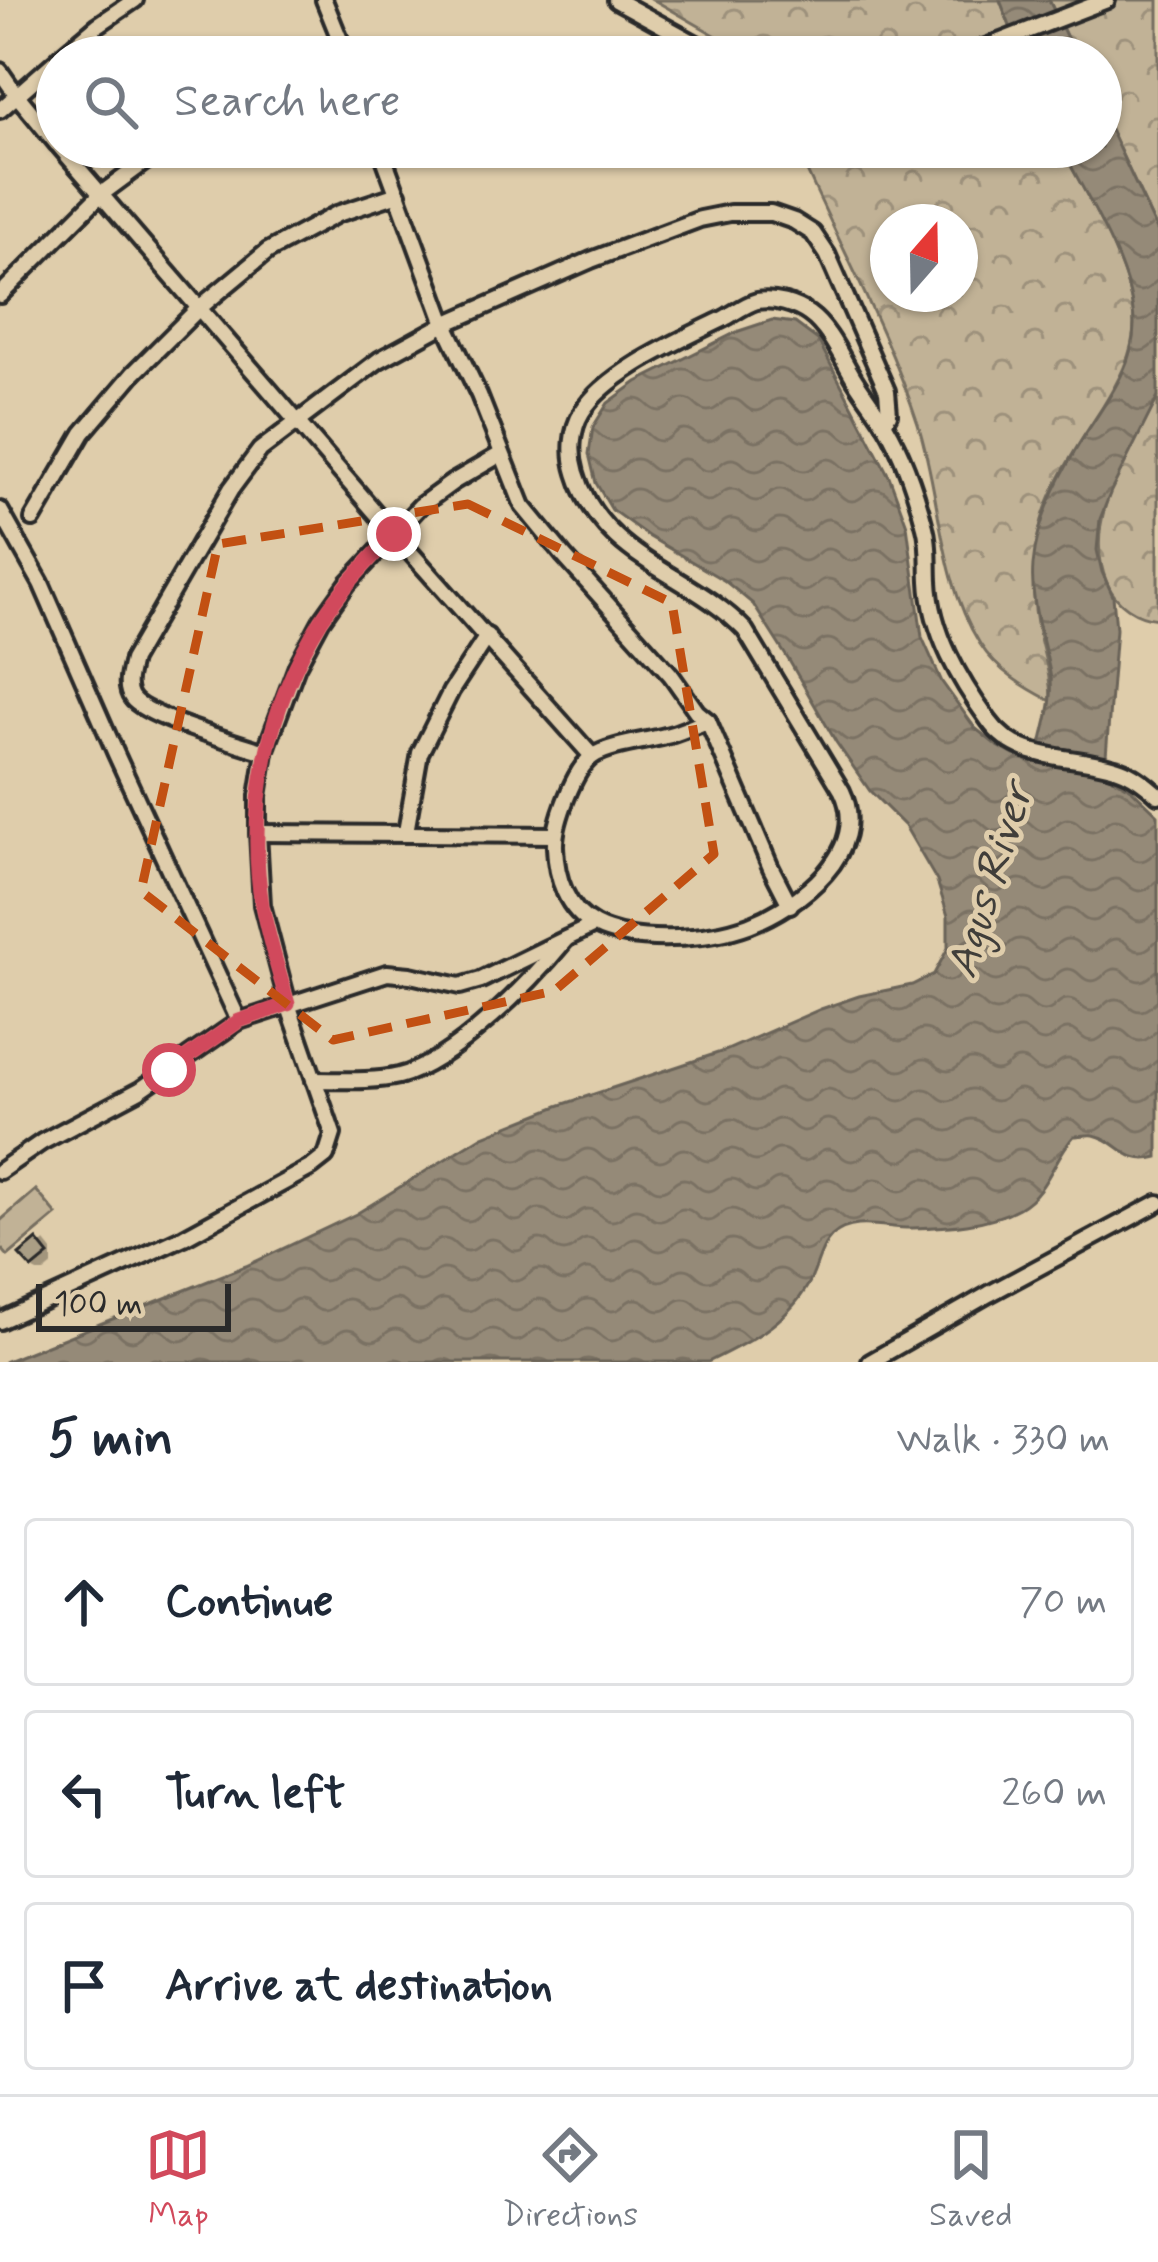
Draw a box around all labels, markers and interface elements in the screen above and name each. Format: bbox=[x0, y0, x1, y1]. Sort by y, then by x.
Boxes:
search box bbox=[36, 36, 1122, 168]
icon: search bbox=[78, 69, 144, 135]
text: Search here bbox=[174, 73, 401, 132]
north arrow bbox=[870, 204, 978, 312]
route end bbox=[367, 507, 421, 561]
water label: Agus River bbox=[934, 772, 1050, 985]
route start bbox=[142, 1043, 196, 1097]
scale bar bbox=[36, 1278, 231, 1331]
text: 100 m bbox=[54, 1283, 143, 1327]
text: 5 min bbox=[48, 1407, 173, 1473]
text: Walk · 330 m bbox=[897, 1415, 1110, 1466]
icon: ahead bbox=[51, 1569, 117, 1635]
text: Continue bbox=[165, 1573, 333, 1632]
text: 70 m bbox=[1019, 1577, 1107, 1628]
icon: left bbox=[51, 1761, 117, 1827]
text: Turn left bbox=[165, 1765, 345, 1824]
text: 260 m bbox=[1001, 1769, 1107, 1820]
icon: arrive bbox=[51, 1953, 117, 2019]
text: Arrive at destination bbox=[165, 1957, 553, 2016]
tab: Map bbox=[145, 2122, 211, 2238]
tab: Directions bbox=[502, 2122, 638, 2238]
tab: Saved bbox=[929, 2122, 1013, 2238]

